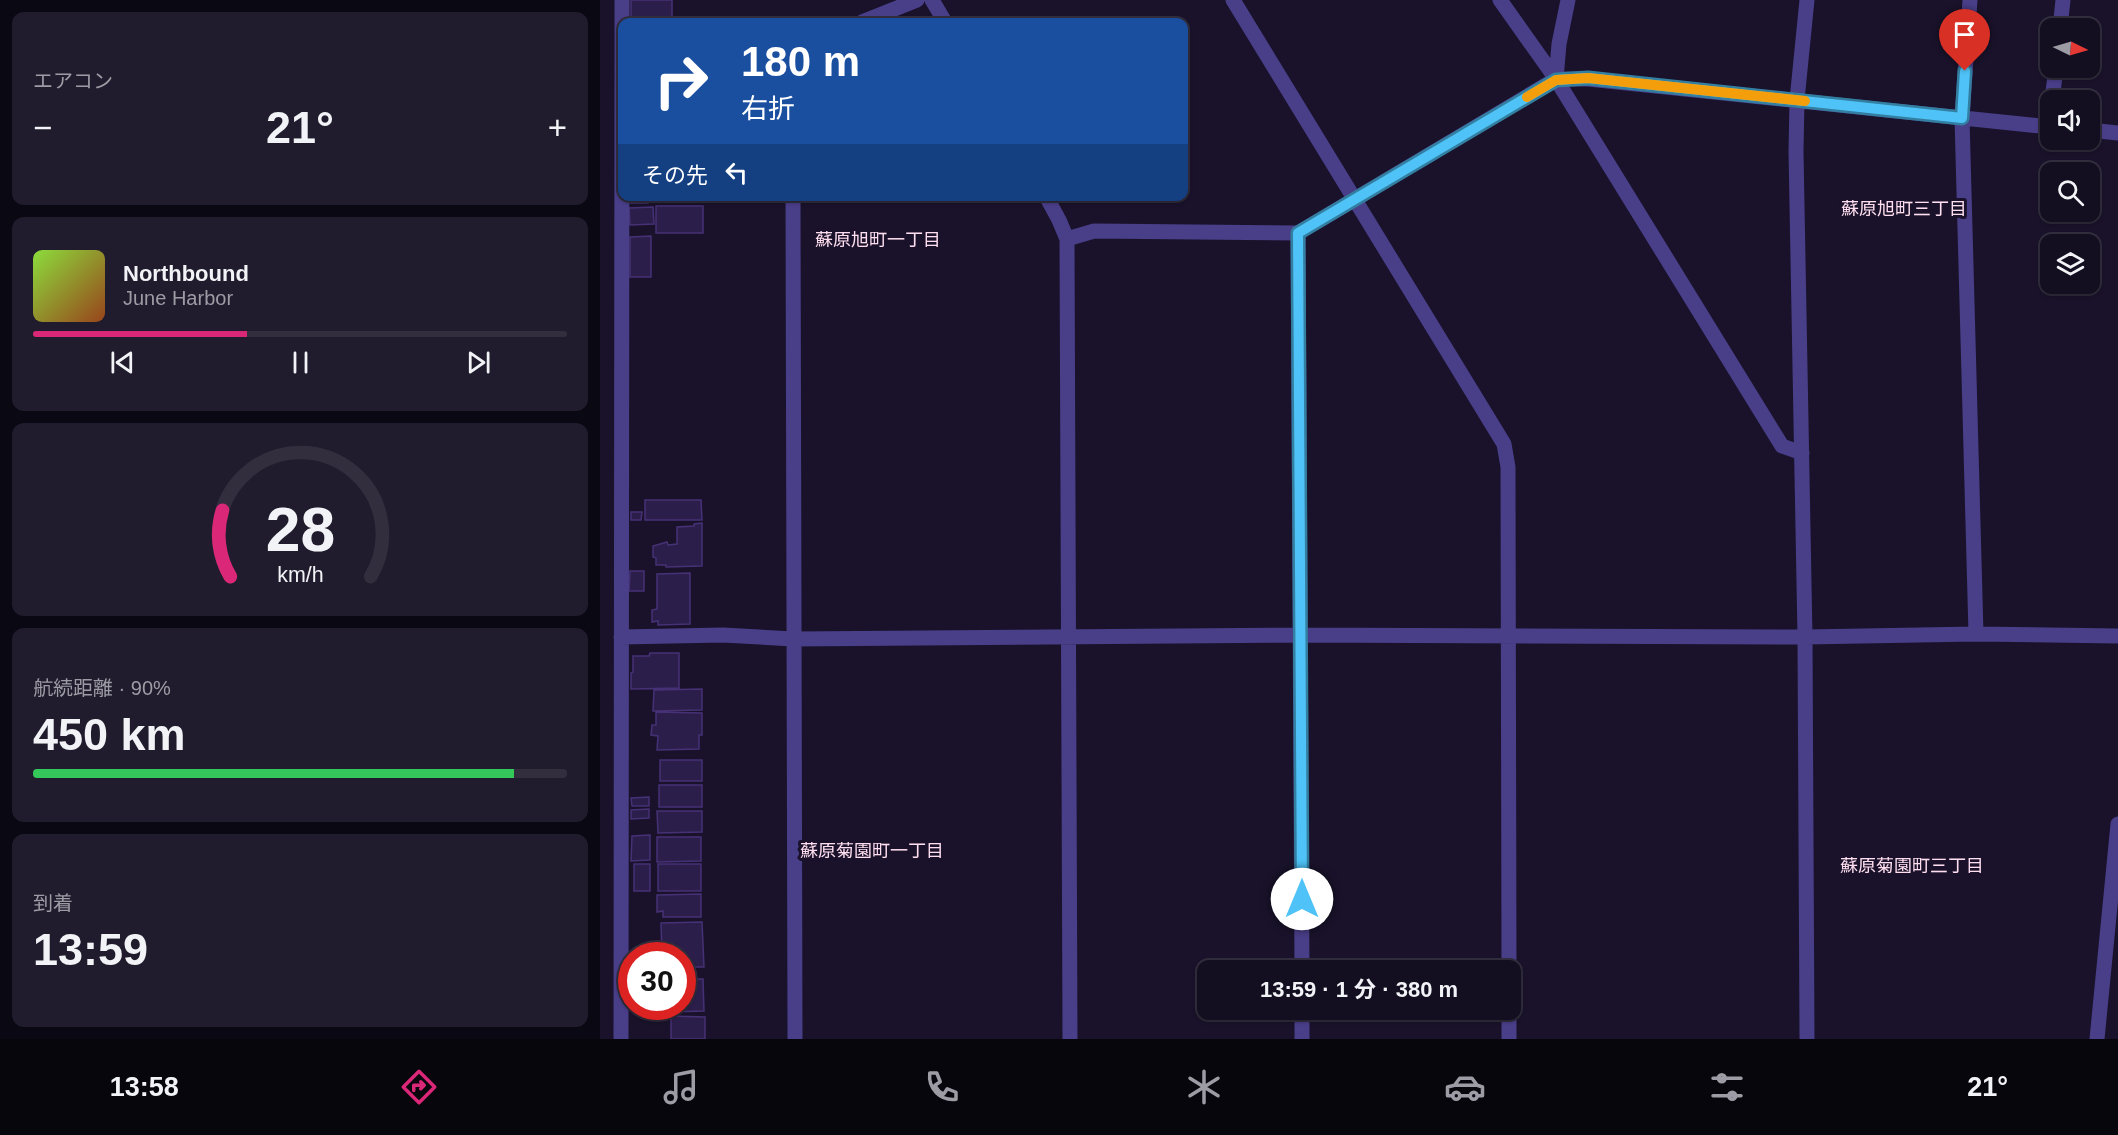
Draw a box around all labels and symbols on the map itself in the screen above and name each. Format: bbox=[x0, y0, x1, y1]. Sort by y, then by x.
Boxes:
pin bbox=[1939, 9, 1990, 71]
north arrow bbox=[2040, 18, 2100, 78]
district label: 蘇原旭町三丁目 bbox=[1841, 199, 1967, 219]
district label: 蘇原旭町一丁目 bbox=[815, 230, 941, 250]
district label: 蘇原菊園町一丁目 bbox=[800, 841, 944, 861]
district label: 蘇原菊園町三丁目 bbox=[1840, 856, 1984, 876]
position arrow bbox=[1270, 867, 1334, 931]
speed limit sign: 30 bbox=[618, 942, 696, 1020]

